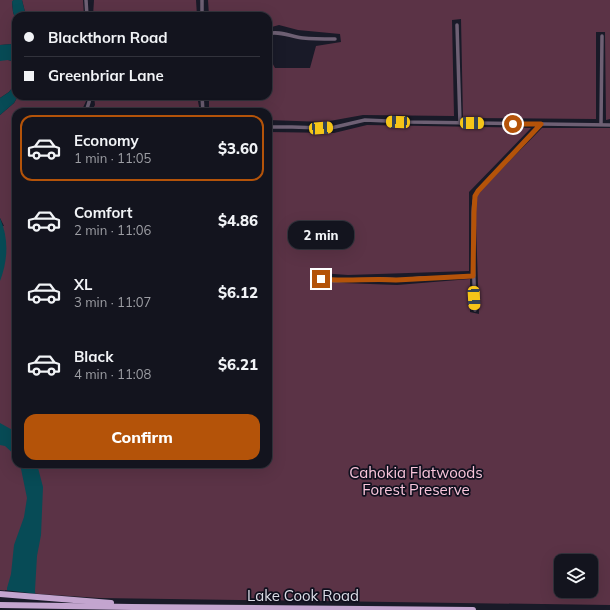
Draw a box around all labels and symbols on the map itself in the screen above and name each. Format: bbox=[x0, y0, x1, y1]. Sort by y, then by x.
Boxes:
car bbox=[386, 115, 410, 129]
route start bbox=[504, 115, 522, 133]
car bbox=[460, 117, 484, 129]
car bbox=[309, 121, 333, 135]
callout: 2 min bbox=[288, 221, 354, 249]
route end bbox=[312, 270, 330, 288]
car bbox=[467, 286, 481, 310]
park label: Cahokia Flatwoods Forest Preserve bbox=[349, 463, 483, 499]
street label: Lake Cook Road bbox=[247, 586, 359, 605]

